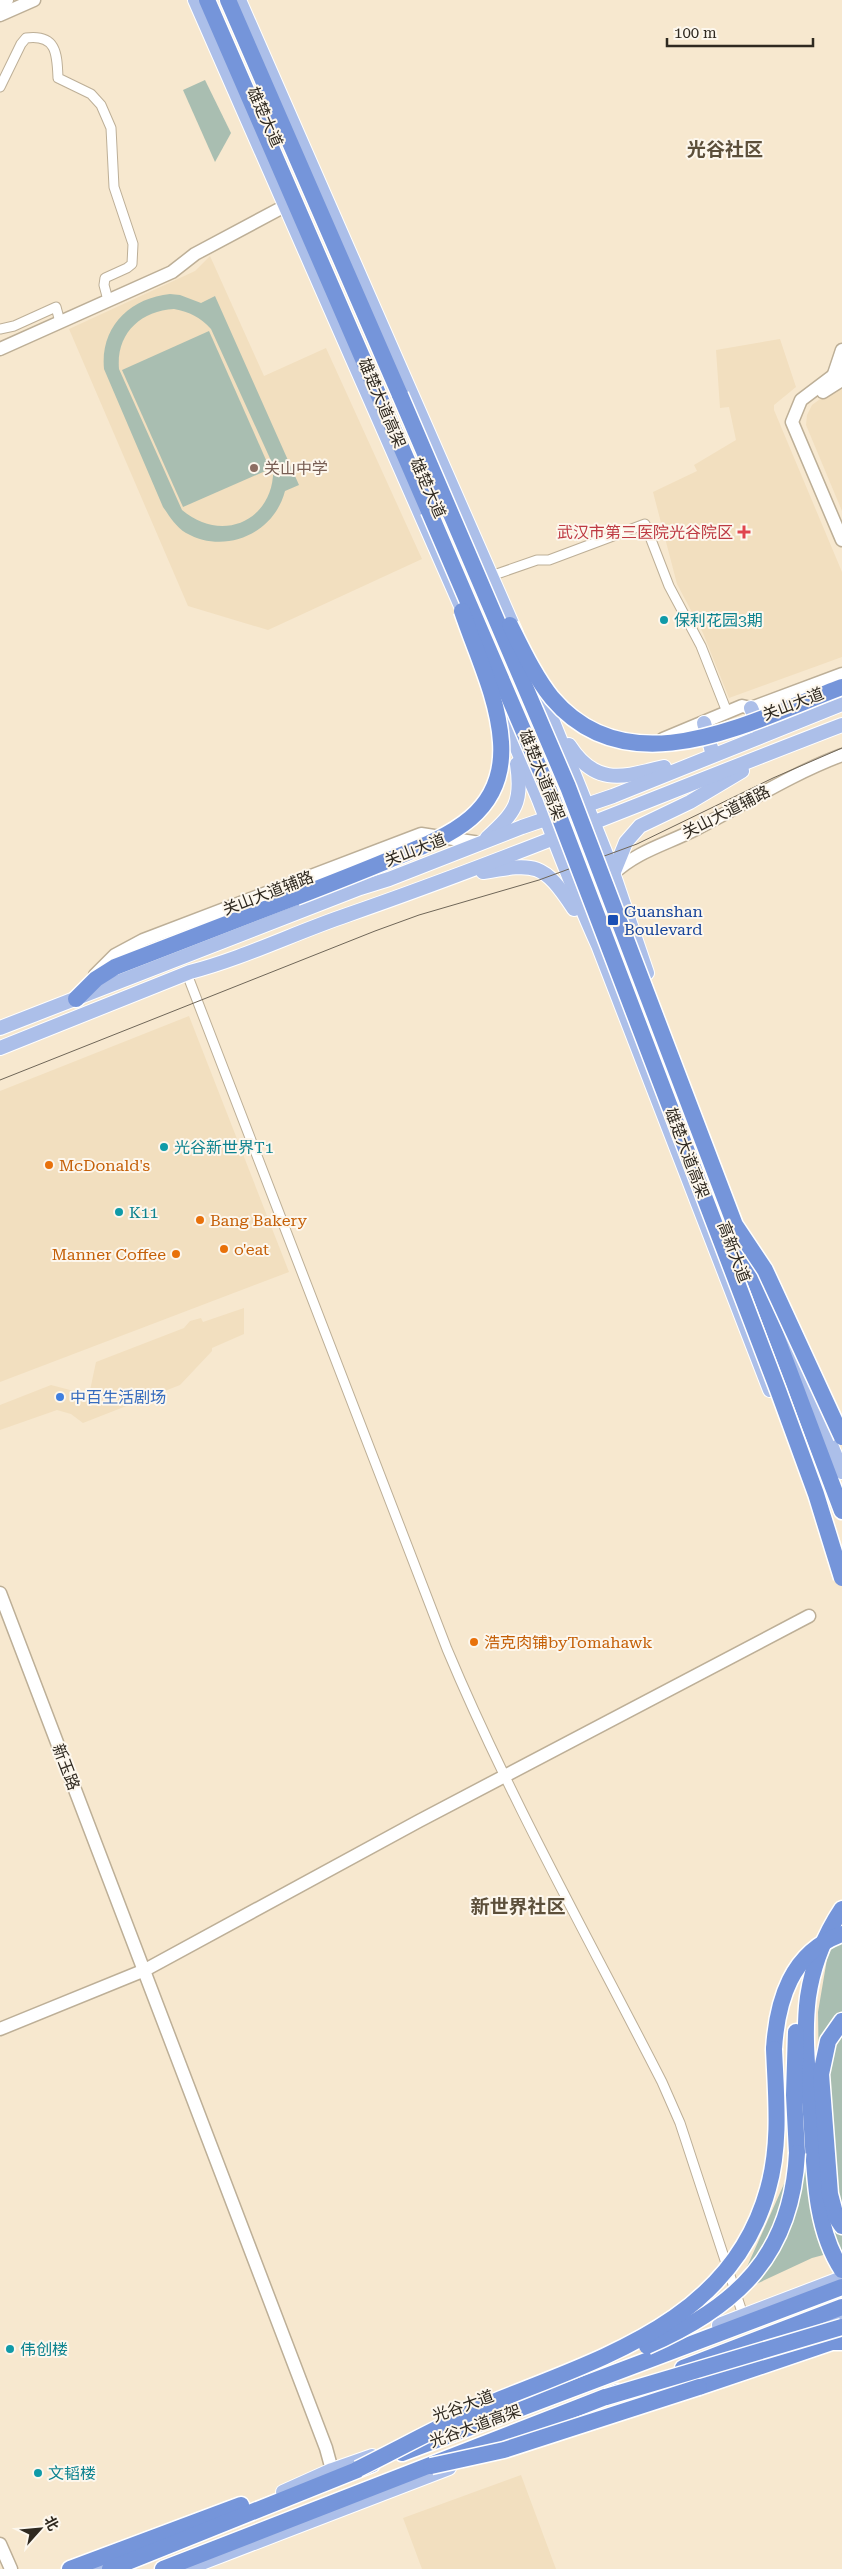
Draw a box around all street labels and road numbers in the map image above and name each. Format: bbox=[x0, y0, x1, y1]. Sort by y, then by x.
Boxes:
street label: 雄楚大道 bbox=[243, 84, 287, 150]
street label: 雄楚大道高架 bbox=[354, 355, 410, 451]
street label: 雄楚大道 bbox=[406, 455, 450, 521]
street label: 关山大道 bbox=[760, 684, 826, 724]
street label: 雄楚大道高架 bbox=[515, 727, 569, 823]
street label: 关山大道辅路 bbox=[679, 782, 773, 842]
street label: 关山大道 bbox=[382, 830, 448, 870]
street label: 关山大道辅路 bbox=[220, 867, 316, 919]
street label: 雄楚大道高架 bbox=[661, 1105, 713, 1201]
street label: 高新大道 bbox=[714, 1219, 754, 1285]
street label: 新玉路 bbox=[49, 1741, 83, 1793]
street label: 光谷大道 bbox=[430, 2386, 496, 2426]
street label: 光谷大道高架 bbox=[427, 2401, 523, 2451]

